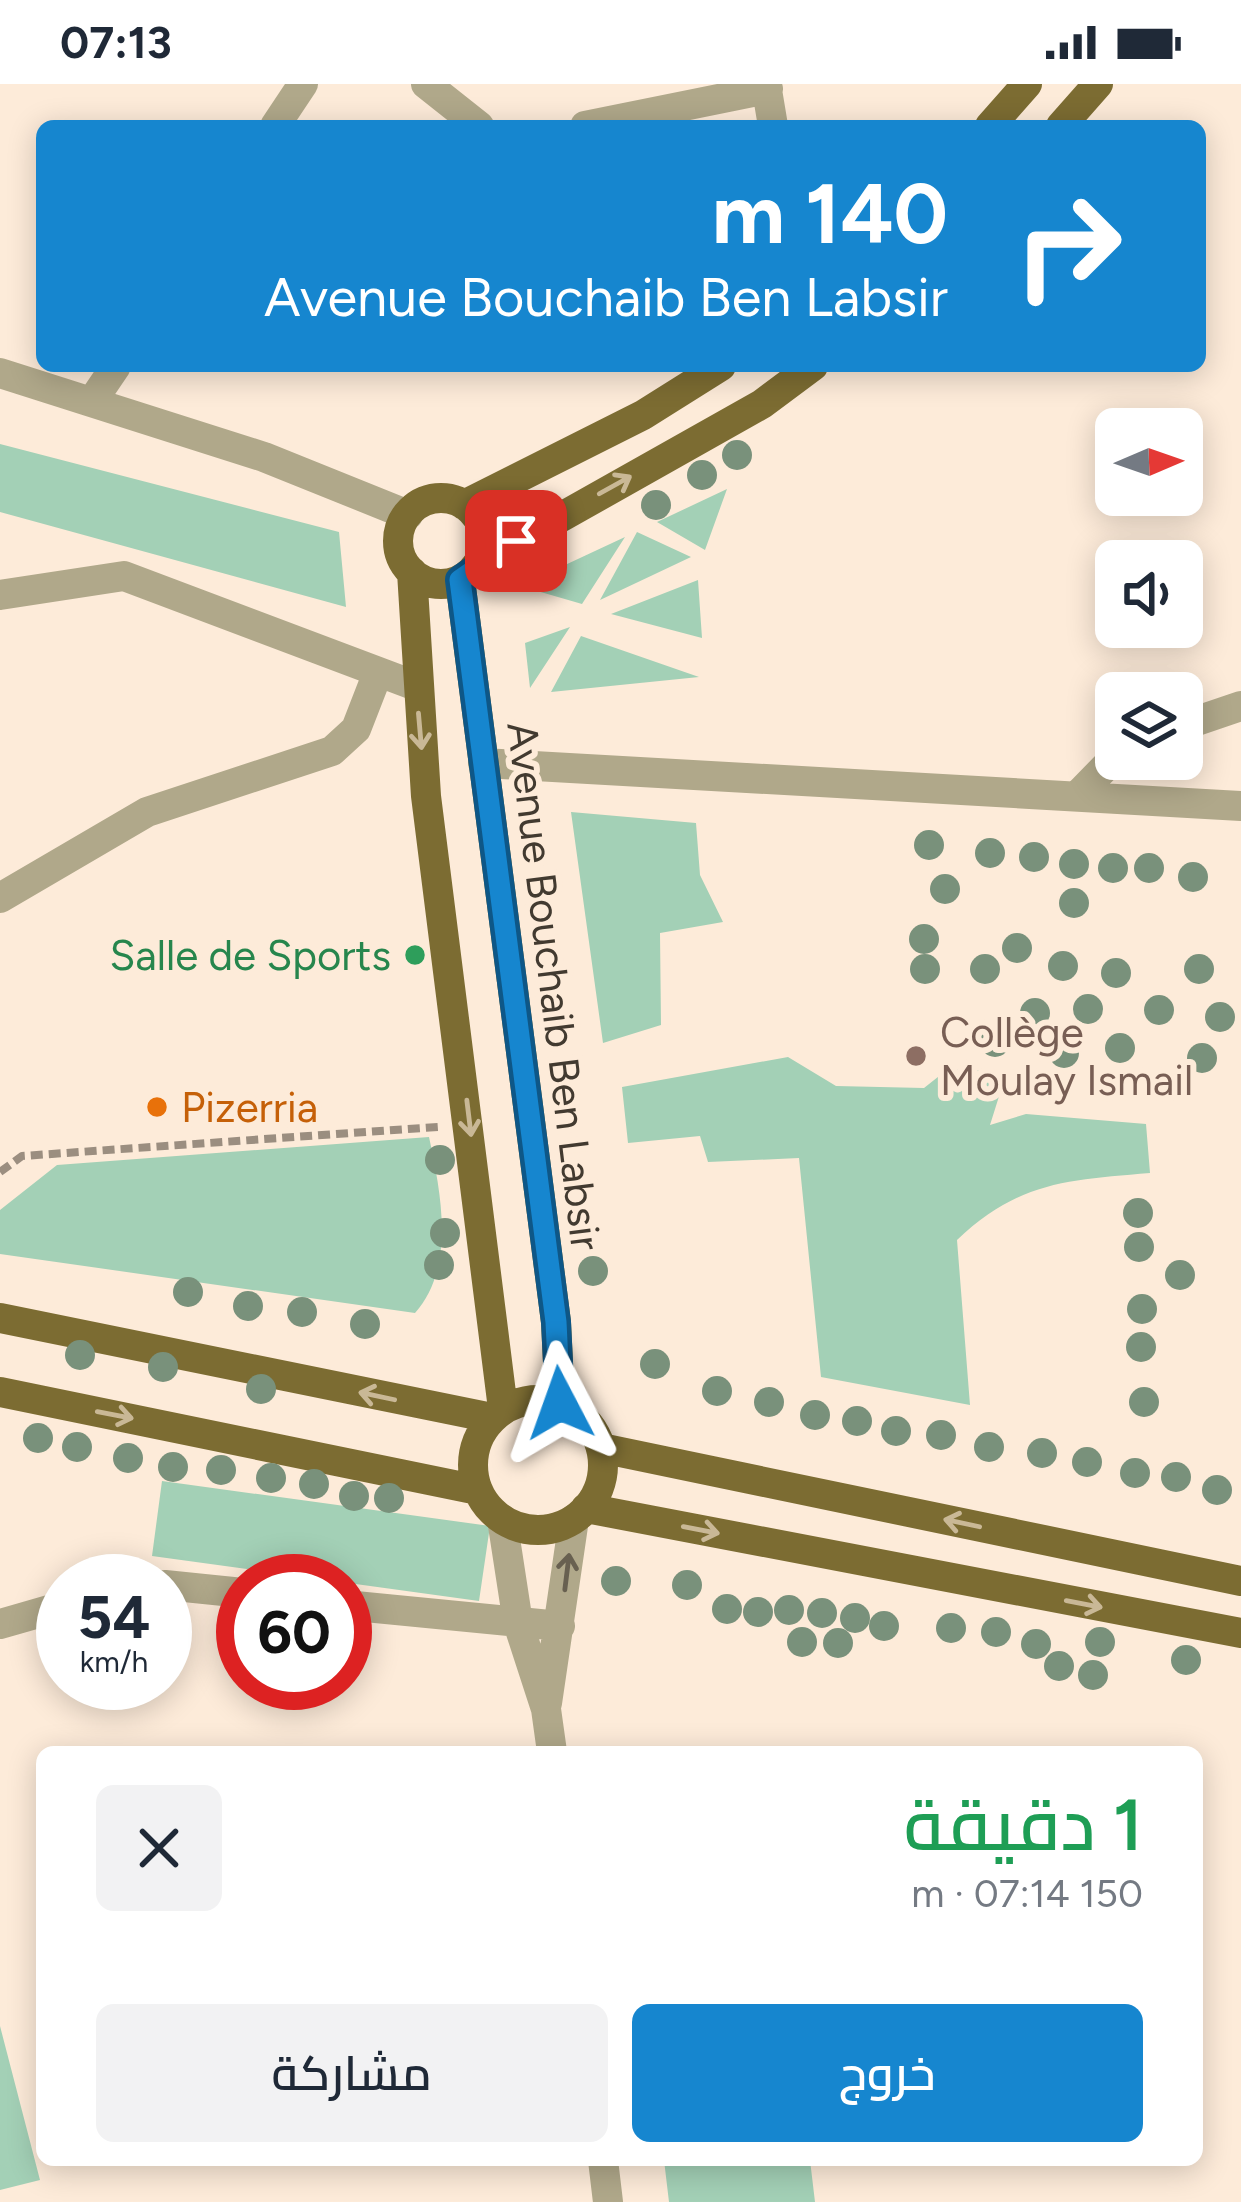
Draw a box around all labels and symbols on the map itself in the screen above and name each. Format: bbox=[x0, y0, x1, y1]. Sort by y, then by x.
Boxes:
north arrow bbox=[1095, 408, 1203, 516]
one-way arrow bbox=[597, 473, 632, 497]
pin bbox=[465, 490, 567, 592]
one-way arrow bbox=[409, 711, 432, 750]
street label: Avenue Bouchaib Ben Labsir bbox=[496, 719, 612, 1253]
place label: Salle de Sports bbox=[109, 930, 391, 981]
marker: Salle de Sports bbox=[402, 942, 428, 968]
place label: Collège Moulay Ismail bbox=[940, 1007, 1193, 1106]
marker: Collège Moulay Ismail bbox=[903, 1043, 929, 1069]
place label: Pizerria bbox=[181, 1082, 318, 1133]
marker: Pizerria bbox=[144, 1094, 170, 1120]
one-way arrow bbox=[458, 1098, 480, 1137]
position arrow bbox=[497, 1340, 623, 1466]
one-way arrow bbox=[358, 1384, 396, 1407]
one-way arrow bbox=[94, 1405, 133, 1427]
one-way arrow bbox=[943, 1511, 981, 1534]
one-way arrow bbox=[681, 1520, 720, 1542]
speed limit sign: 60 bbox=[216, 1554, 372, 1710]
one-way arrow bbox=[556, 1554, 578, 1593]
one-way arrow bbox=[1064, 1594, 1103, 1616]

